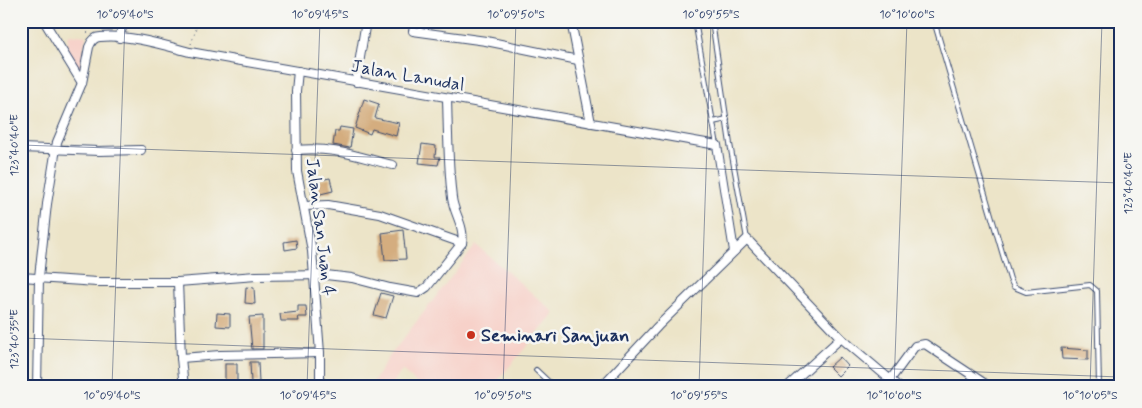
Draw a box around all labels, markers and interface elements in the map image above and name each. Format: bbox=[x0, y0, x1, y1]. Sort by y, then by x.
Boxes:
text: 10°09'40"S bbox=[96, 7, 154, 23]
text: 10°09'45"S bbox=[291, 7, 349, 23]
text: 10°09'50"S bbox=[487, 7, 545, 23]
text: 10°09'55"S bbox=[682, 7, 740, 23]
text: 10°10'00"S bbox=[879, 7, 935, 23]
street label: Jalan Lanudal bbox=[349, 54, 466, 98]
text: 123°40'40"E bbox=[7, 114, 23, 176]
text: 123°40'40"E bbox=[1121, 152, 1137, 214]
street label: Jalan San Juan 4 bbox=[300, 157, 340, 297]
text: 123°40'35"E bbox=[7, 309, 23, 369]
place label: Seminari Sanjuan bbox=[481, 324, 629, 348]
marker: Seminari Sanjuan bbox=[465, 329, 477, 341]
text: 10°09'40"S bbox=[83, 388, 141, 404]
text: 10°09'45"S bbox=[279, 388, 337, 404]
text: 10°09'50"S bbox=[474, 388, 532, 404]
text: 10°09'55"S bbox=[670, 388, 728, 404]
text: 10°10'00"S bbox=[866, 388, 922, 404]
text: 10°10'05"S bbox=[1062, 388, 1118, 404]

